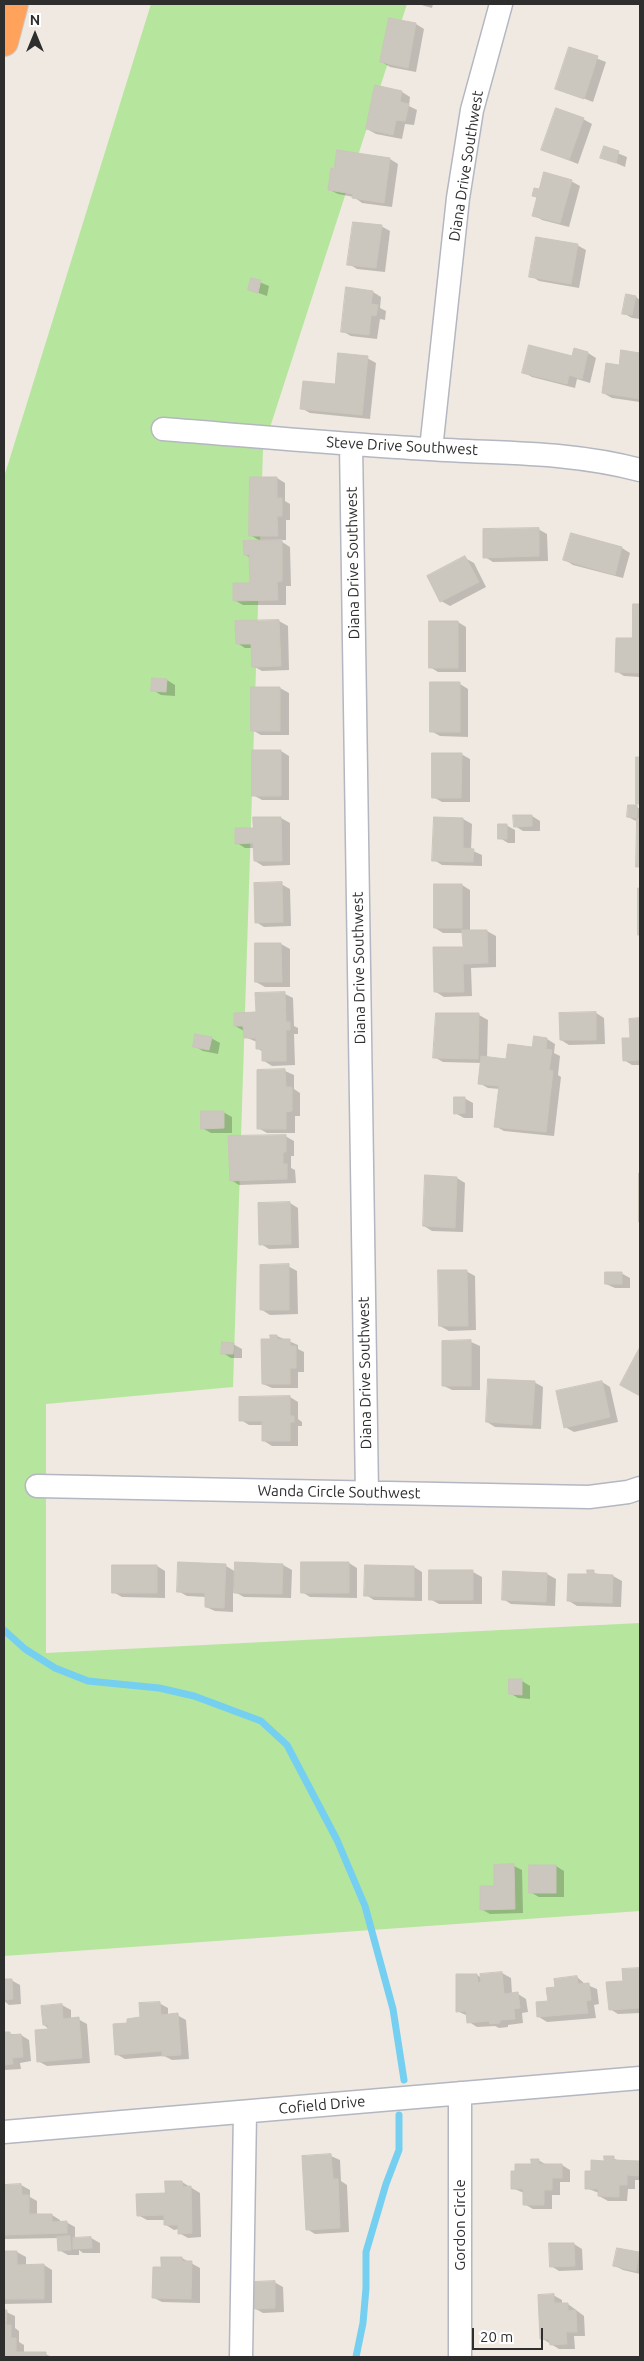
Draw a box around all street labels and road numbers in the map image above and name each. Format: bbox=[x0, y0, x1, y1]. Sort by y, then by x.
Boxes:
street label: Diana Drive Southwest bbox=[445, 89, 487, 243]
street label: Steve Drive Southwest bbox=[326, 433, 478, 459]
street label: Diana Drive Southwest bbox=[343, 487, 363, 639]
street label: Diana Drive Southwest bbox=[349, 892, 369, 1044]
street label: Diana Drive Southwest bbox=[355, 1297, 375, 1449]
street label: Wanda Circle Southwest bbox=[257, 1482, 421, 1502]
street label: Cofield Drive bbox=[278, 2092, 366, 2118]
street label: Gordon Circle bbox=[451, 2179, 469, 2271]

